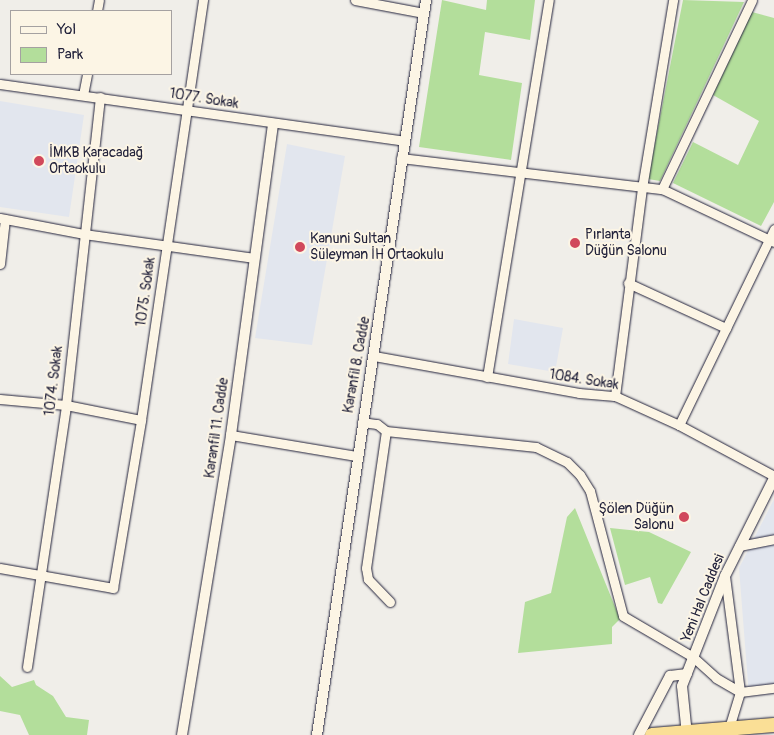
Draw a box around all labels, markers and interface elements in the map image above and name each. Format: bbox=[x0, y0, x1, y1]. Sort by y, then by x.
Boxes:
legend bbox=[10, 10, 172, 75]
text: Yol bbox=[57, 20, 76, 39]
text: Park bbox=[57, 45, 83, 64]
street label: 1077. Sokak bbox=[168, 85, 240, 113]
place label: İMKB Karacadağ Ortaokulu bbox=[49, 145, 143, 178]
marker: İMKB Karacadağ Ortaokulu bbox=[33, 155, 45, 167]
place label: Pırlanta Düğün Salonu bbox=[585, 227, 667, 260]
place label: Kanuni Sultan Süleyman İH Ortaokulu bbox=[310, 231, 444, 264]
marker: Pırlanta Düğün Salonu bbox=[569, 237, 581, 249]
marker: Kanuni Sultan Süleyman İH Ortaokulu bbox=[294, 241, 306, 253]
street label: 1075. Sokak bbox=[133, 256, 159, 328]
street label: Karanfil 8. Cadde bbox=[340, 315, 374, 415]
street label: 1074. Sokak bbox=[41, 345, 67, 417]
street label: 1084. Sokak bbox=[548, 366, 620, 394]
street label: Karanfil 11. Cadde bbox=[202, 377, 232, 479]
place label: Şölen Düğün Salonu bbox=[599, 501, 674, 534]
marker: Şölen Düğün Salonu bbox=[678, 511, 690, 523]
street label: Yeni Hal Caddesi bbox=[678, 552, 728, 644]

